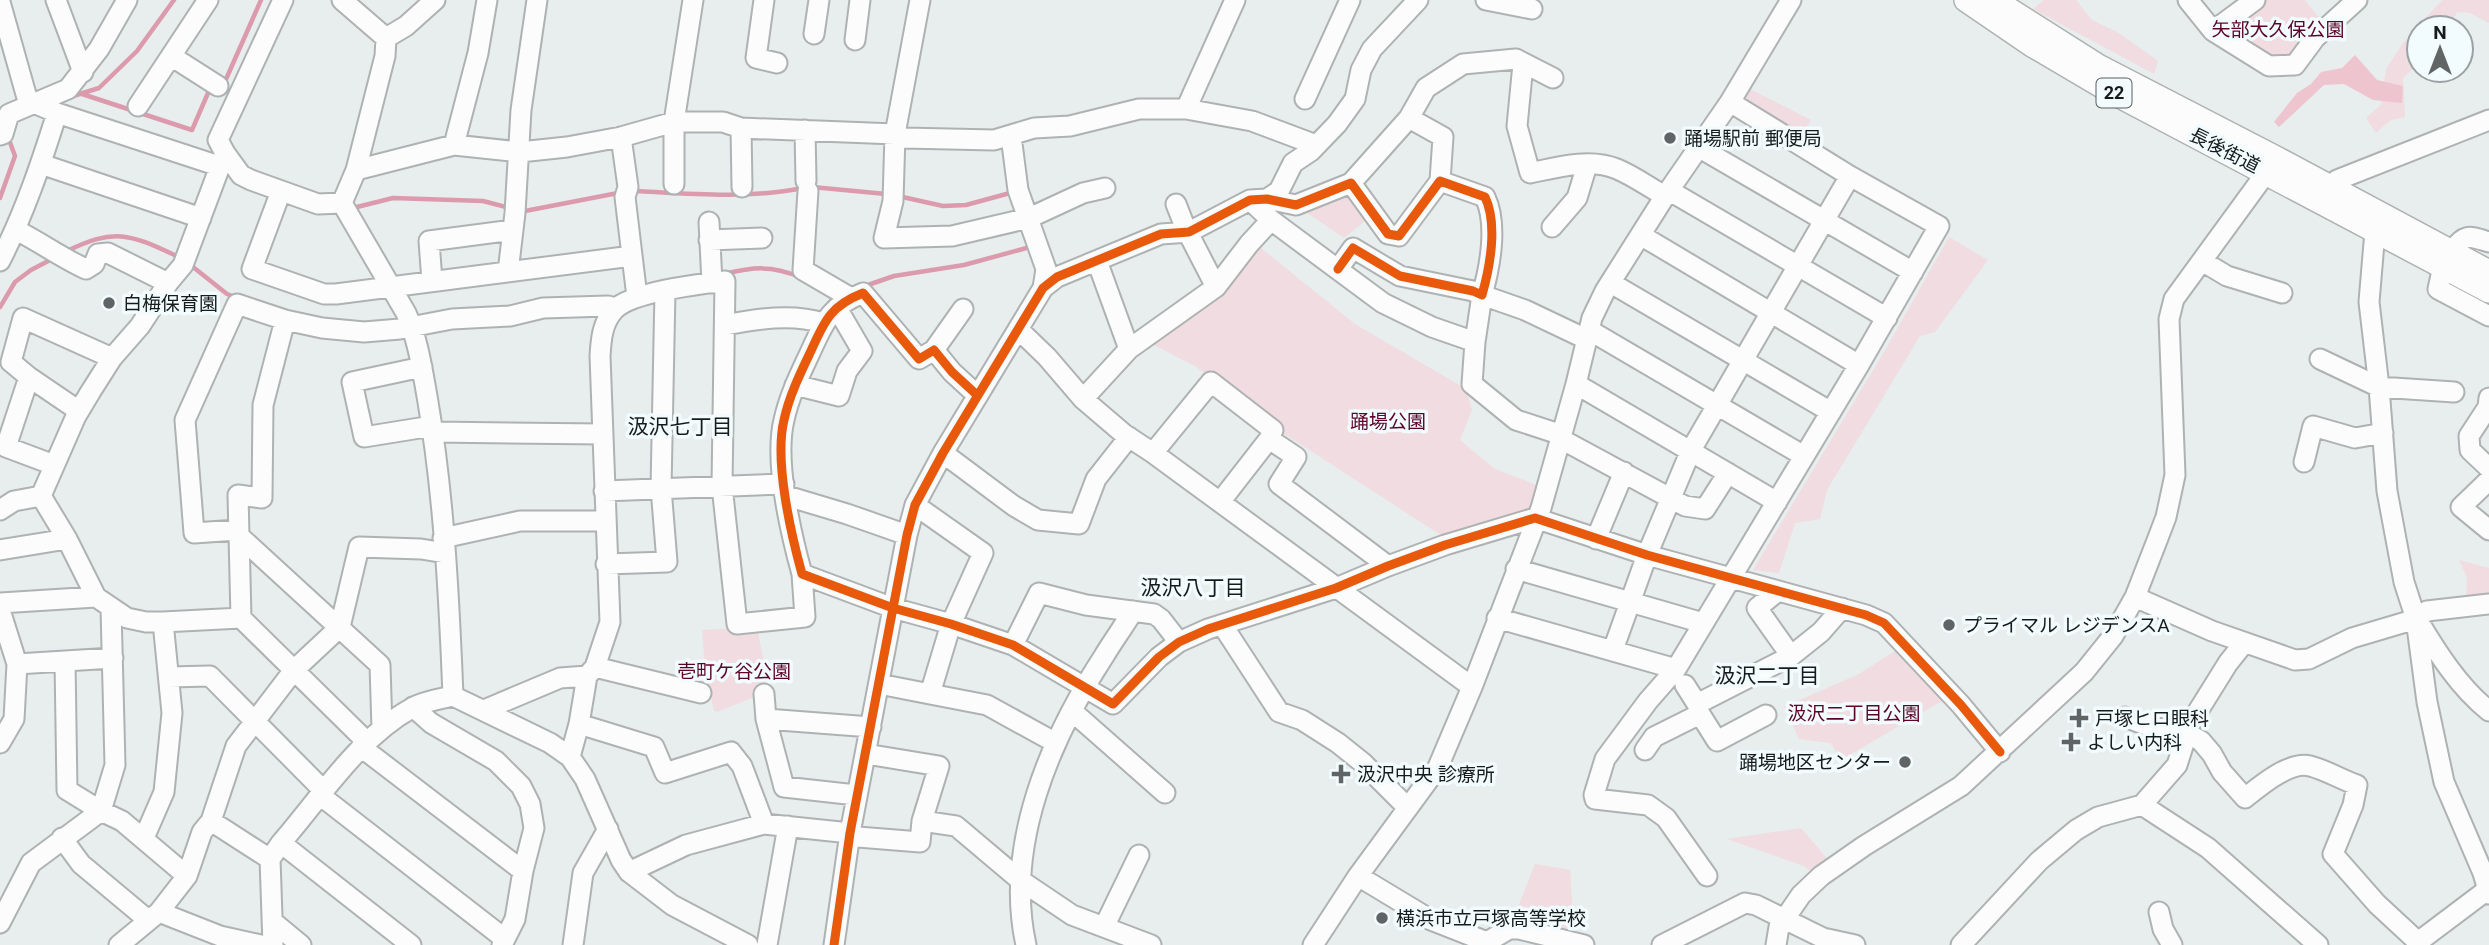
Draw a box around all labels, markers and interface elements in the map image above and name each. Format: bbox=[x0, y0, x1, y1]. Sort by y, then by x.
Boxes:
north arrow bbox=[2405, 14, 2475, 84]
park label: 矢部大久保公園 bbox=[2211, 18, 2345, 41]
text: N bbox=[2433, 21, 2447, 44]
road number: 22 bbox=[2096, 78, 2132, 108]
street label: 長後街道 bbox=[2186, 123, 2264, 178]
place label: 踊場駅前 郵便局 bbox=[1684, 127, 1822, 150]
marker: 踊場駅前 郵便局 bbox=[1662, 130, 1678, 146]
place label: 白梅保育園 bbox=[123, 292, 218, 315]
marker: 白梅保育園 bbox=[101, 295, 117, 311]
park label: 踊場公園 bbox=[1350, 410, 1426, 433]
district label: 汲沢七丁目 bbox=[628, 415, 733, 439]
district label: 汲沢八丁目 bbox=[1141, 576, 1246, 600]
place label: プライマル レジデンスA bbox=[1963, 614, 2170, 637]
marker: プライマル レジデンスA bbox=[1941, 617, 1957, 633]
park label: 壱町ケ谷公園 bbox=[677, 660, 791, 683]
district label: 汲沢二丁目 bbox=[1715, 664, 1820, 688]
park label: 汲沢二丁目公園 bbox=[1787, 702, 1921, 725]
place label: 戸塚ヒロ眼科 bbox=[2095, 707, 2209, 730]
marker: 戸塚ヒロ眼科 bbox=[2069, 708, 2089, 728]
place label: よしい内科 bbox=[2087, 731, 2182, 754]
marker: よしい内科 bbox=[2061, 732, 2081, 752]
place label: 踊場地区センター bbox=[1739, 751, 1891, 774]
marker: 踊場地区センター bbox=[1897, 754, 1913, 770]
place label: 汲沢中央 診療所 bbox=[1357, 763, 1495, 786]
marker: 汲沢中央 診療所 bbox=[1331, 764, 1351, 784]
place label: 横浜市立戸塚高等学校 bbox=[1396, 907, 1586, 930]
marker: 横浜市立戸塚高等学校 bbox=[1374, 910, 1390, 926]

